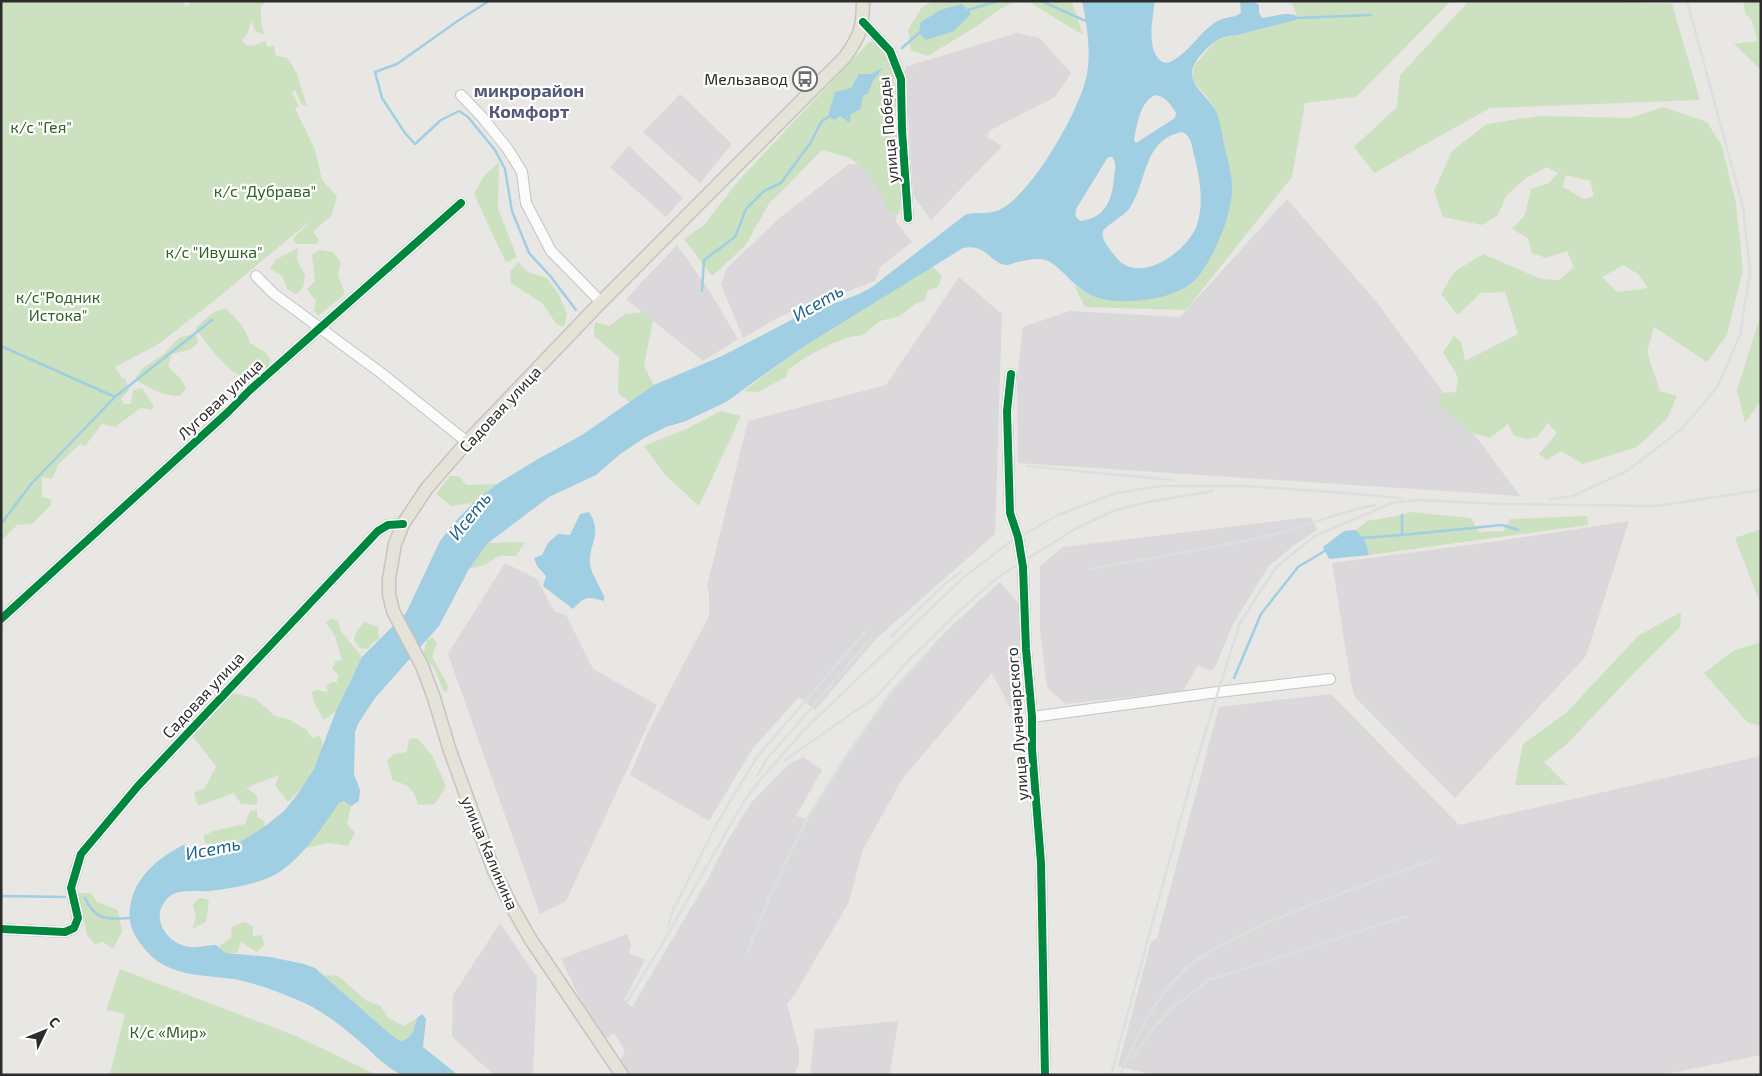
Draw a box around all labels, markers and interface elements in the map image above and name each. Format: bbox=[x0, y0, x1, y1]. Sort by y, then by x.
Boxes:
bus stop icon: Мельзавод bbox=[792, 66, 818, 92]
place label: Мельзавод bbox=[704, 69, 788, 88]
street label: улица Победы bbox=[873, 76, 903, 184]
district label: микрорайон Комфорт bbox=[474, 79, 584, 122]
park label: к/с "Гея" bbox=[10, 117, 72, 136]
park label: к/с "Дубрава" bbox=[214, 181, 316, 201]
park label: к/с "Ивушка" bbox=[165, 242, 263, 262]
water label: Исеть bbox=[788, 279, 847, 326]
park label: к/с"Родник Истока" bbox=[16, 287, 101, 324]
street label: Луговая улица bbox=[173, 354, 267, 444]
street label: Садовая улица bbox=[455, 362, 545, 456]
water label: Исеть bbox=[443, 487, 495, 544]
street label: улица Луначарского bbox=[1002, 647, 1032, 801]
street label: Садовая улица bbox=[158, 648, 248, 742]
street label: улица Калинина bbox=[457, 793, 523, 913]
water label: Исеть bbox=[183, 832, 242, 864]
north arrow bbox=[20, 1006, 70, 1056]
text: С bbox=[46, 1013, 64, 1031]
park label: К/с «Мир» bbox=[130, 1022, 207, 1041]

